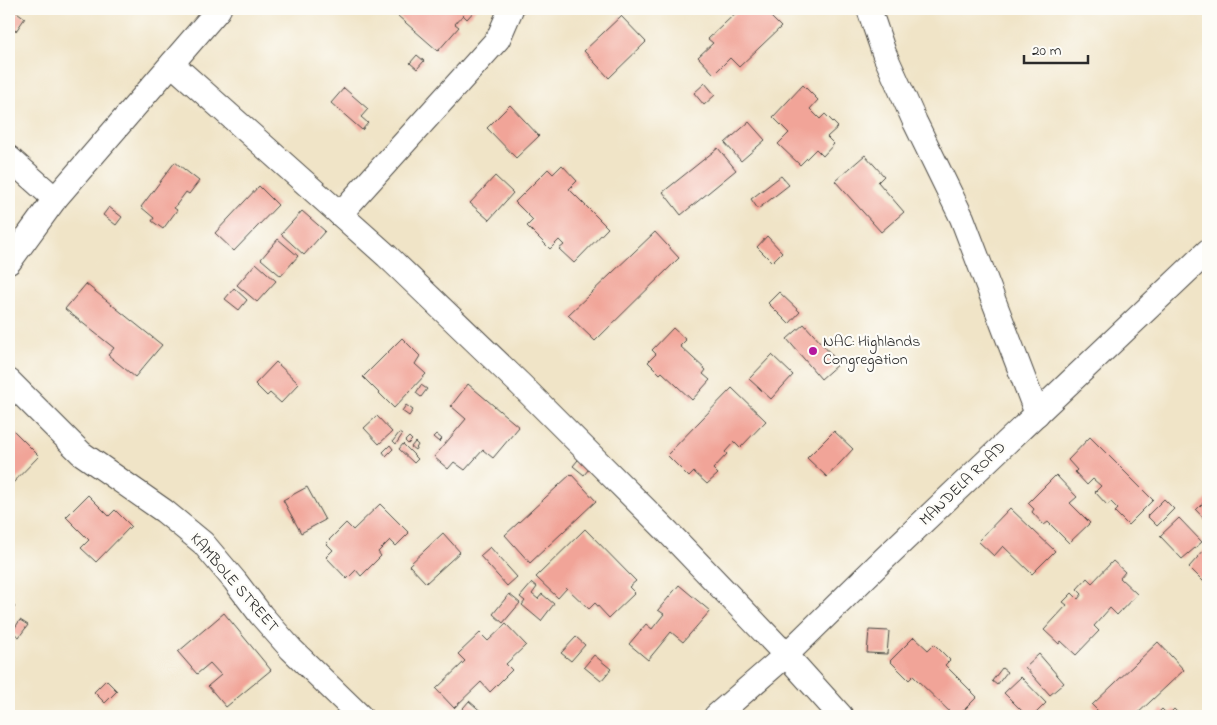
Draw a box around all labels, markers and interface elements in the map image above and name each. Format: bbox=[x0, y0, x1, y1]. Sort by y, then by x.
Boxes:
scale bar bbox=[1024, 32, 1088, 64]
text: 20 m bbox=[1032, 40, 1062, 62]
place label: NAC: Highlands Congregation bbox=[823, 330, 921, 372]
marker: NAC: Highlands Congregation bbox=[807, 345, 819, 357]
street label: MANDELA ROAD bbox=[914, 436, 1012, 532]
street label: KAMBOLE STREET bbox=[184, 528, 284, 638]

